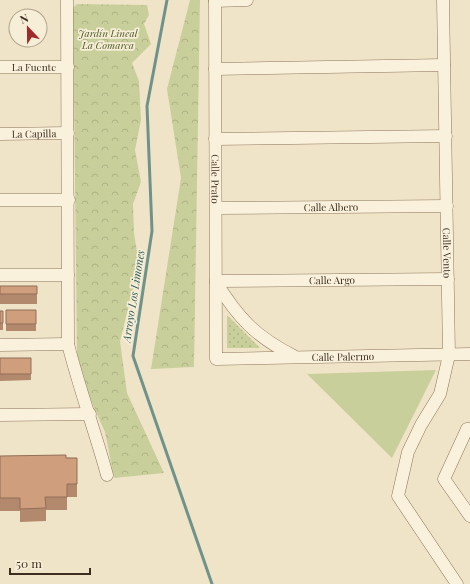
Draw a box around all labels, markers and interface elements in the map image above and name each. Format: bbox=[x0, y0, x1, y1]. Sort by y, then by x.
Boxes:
north arrow bbox=[8, 8, 48, 48]
text: N bbox=[18, 10, 31, 27]
park label: Jardín Lineal La Comarca bbox=[79, 26, 139, 52]
street label: La Fuente bbox=[12, 60, 56, 74]
street label: La Capilla bbox=[12, 126, 56, 141]
street label: Calle Prato bbox=[208, 154, 223, 204]
street label: Calle Albero bbox=[304, 200, 359, 214]
street label: Calle Vento bbox=[440, 228, 455, 279]
water label: Arroyo Los Limones bbox=[118, 248, 148, 344]
street label: Calle Argo bbox=[309, 273, 356, 287]
street label: Calle Palermo bbox=[312, 349, 375, 364]
scale bar bbox=[10, 550, 90, 576]
text: 50 m bbox=[16, 555, 42, 571]

